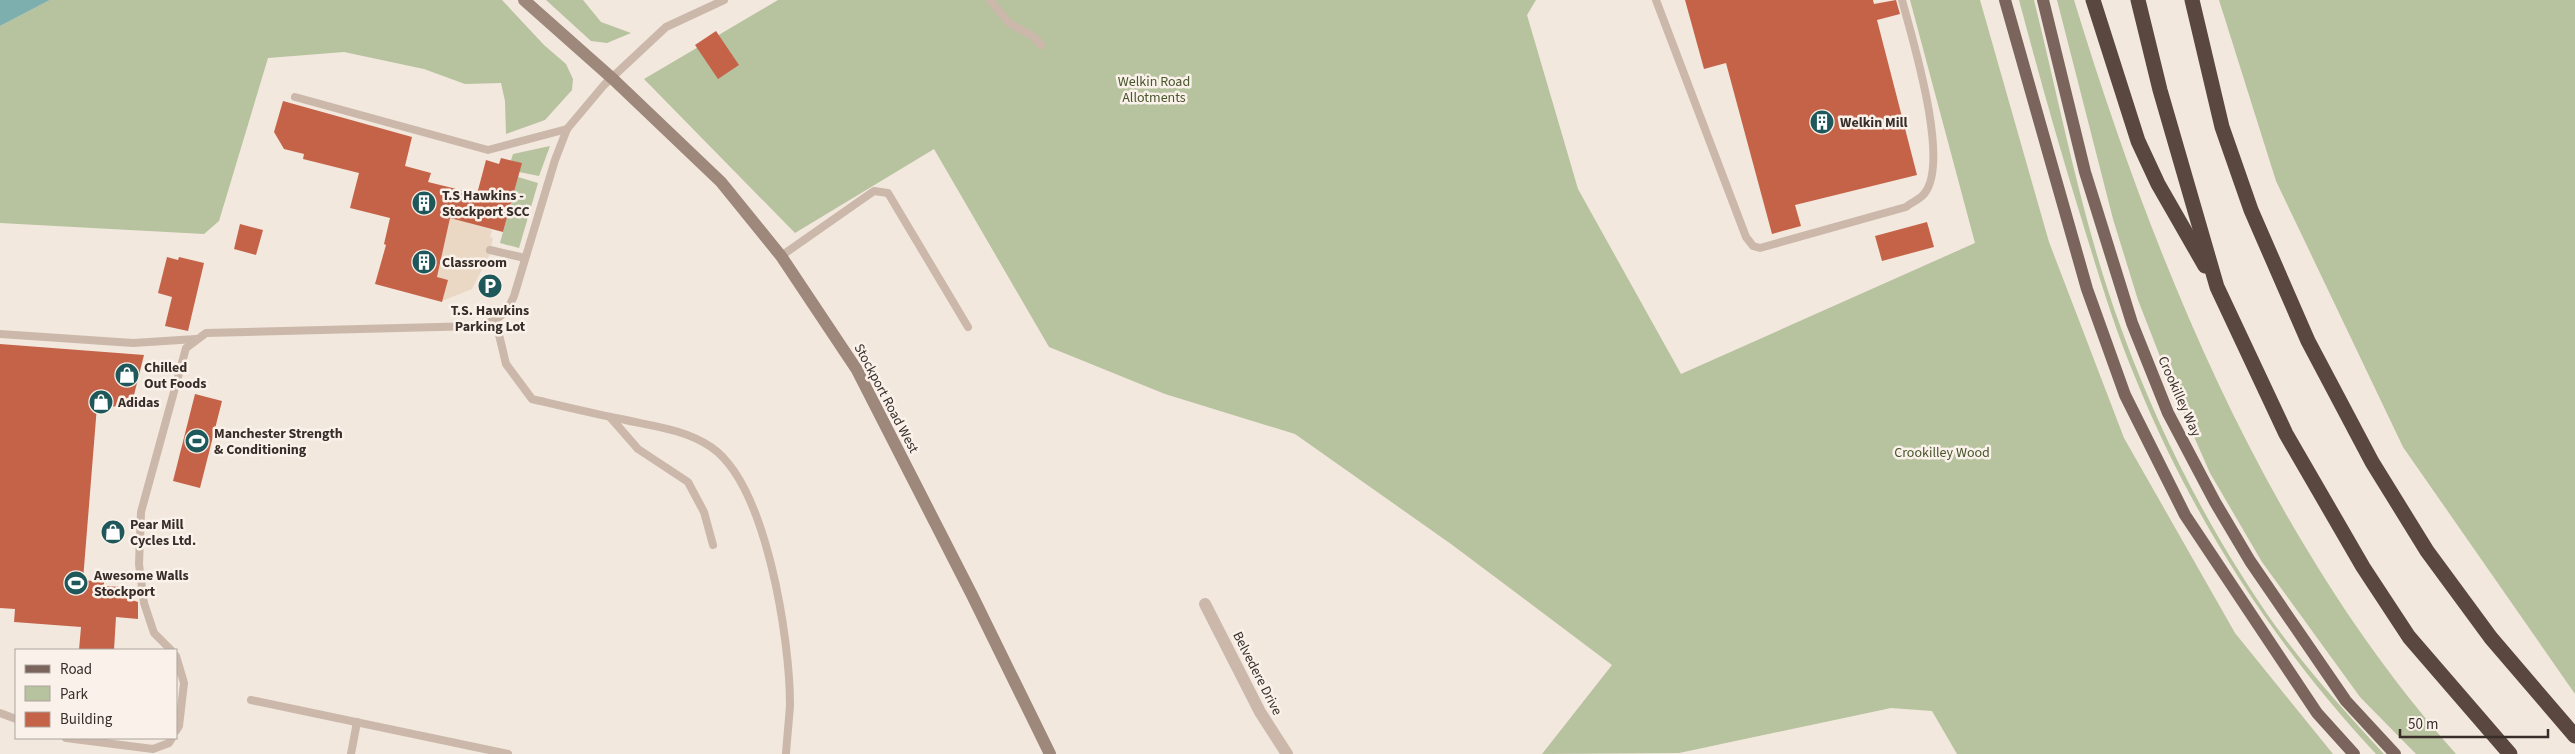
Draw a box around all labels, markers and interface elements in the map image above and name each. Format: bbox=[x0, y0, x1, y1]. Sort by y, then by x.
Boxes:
park label: Welkin Road Allotments bbox=[1118, 72, 1190, 108]
building icon: Welkin Mill bbox=[1809, 109, 1835, 135]
place label: Welkin Mill bbox=[1840, 113, 1908, 133]
place label: T.S Hawkins - Stockport SCC bbox=[442, 186, 530, 222]
building icon: T.S Hawkins - Stockport SCC bbox=[411, 190, 437, 216]
building icon: Classroom bbox=[411, 249, 437, 275]
place label: Classroom bbox=[442, 253, 507, 273]
parking icon: T.S. Hawkins Parking Lot bbox=[477, 273, 503, 299]
place label: T.S. Hawkins Parking Lot bbox=[451, 301, 529, 337]
street label: Stockport Road West bbox=[849, 340, 924, 457]
street label: Crookilley Way bbox=[2152, 353, 2206, 440]
place label: Chilled Out Foods bbox=[144, 358, 207, 394]
shop icon: Chilled Out Foods bbox=[114, 362, 140, 388]
shop icon: Adidas bbox=[88, 389, 114, 415]
place label: Adidas bbox=[117, 393, 160, 413]
place label: Manchester Strength & Conditioning bbox=[214, 424, 343, 460]
sports icon: Manchester Strength & Conditioning bbox=[184, 428, 210, 454]
park label: Crookilley Wood bbox=[1894, 443, 1990, 463]
place label: Pear Mill Cycles Ltd. bbox=[130, 515, 196, 551]
shop icon: Pear Mill Cycles Ltd. bbox=[100, 519, 126, 545]
place label: Awesome Walls Stockport bbox=[93, 566, 189, 602]
sports icon: Awesome Walls Stockport bbox=[63, 570, 89, 596]
street label: Belvedere Drive bbox=[1227, 628, 1287, 719]
legend bbox=[15, 649, 178, 739]
text: Road bbox=[60, 659, 92, 680]
text: Park bbox=[60, 684, 89, 705]
scale bar bbox=[2400, 706, 2548, 738]
text: Building bbox=[60, 709, 113, 730]
text: 50 m bbox=[2408, 714, 2438, 735]

